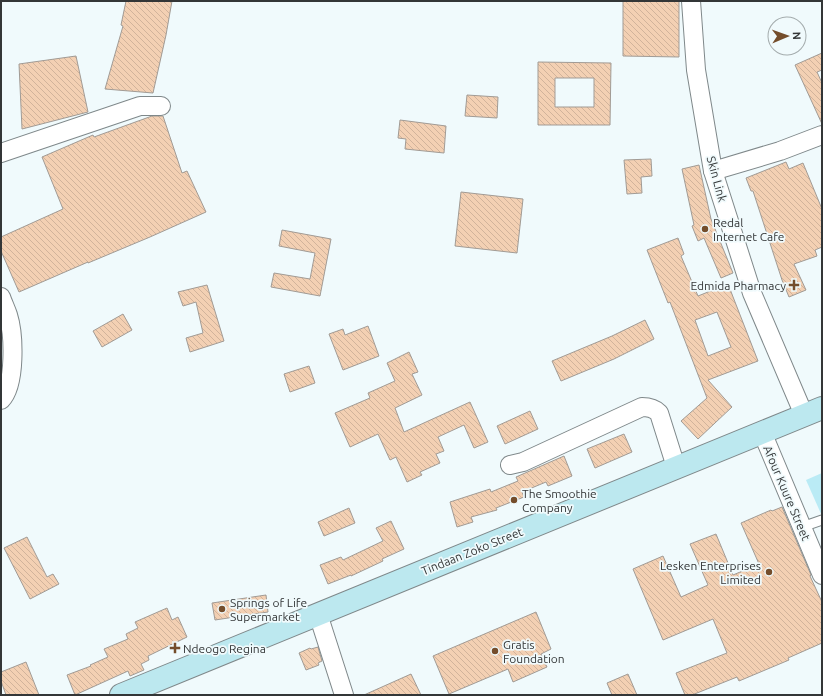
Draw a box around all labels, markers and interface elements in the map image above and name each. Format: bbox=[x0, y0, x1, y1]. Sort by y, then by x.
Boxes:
north arrow bbox=[767, 16, 807, 56]
text: N bbox=[791, 31, 803, 40]
street label: Skin Link bbox=[705, 155, 729, 203]
place label: Redal Internet Cafe bbox=[713, 216, 784, 243]
marker: Redal Internet Cafe bbox=[700, 224, 710, 234]
place label: Edmida Pharmacy bbox=[690, 279, 786, 292]
marker: Edmida Pharmacy bbox=[789, 280, 799, 290]
street label: Afour Kuure Street bbox=[761, 444, 813, 543]
place label: The Smoothie Company bbox=[522, 487, 597, 514]
marker: The Smoothie Company bbox=[509, 495, 519, 505]
street label: Tindaan Zoko Street bbox=[419, 525, 525, 577]
place label: Lesken Enterprises Limited bbox=[660, 559, 761, 586]
marker: Lesken Enterprises Limited bbox=[764, 567, 774, 577]
place label: Springs of Life Supermarket bbox=[230, 596, 307, 623]
marker: Springs of Life Supermarket bbox=[217, 604, 227, 614]
place label: Gratis Foundation bbox=[503, 638, 565, 665]
place label: Ndeogo Regina bbox=[183, 642, 266, 655]
marker: Ndeogo Regina bbox=[170, 643, 180, 653]
marker: Gratis Foundation bbox=[490, 646, 500, 656]

